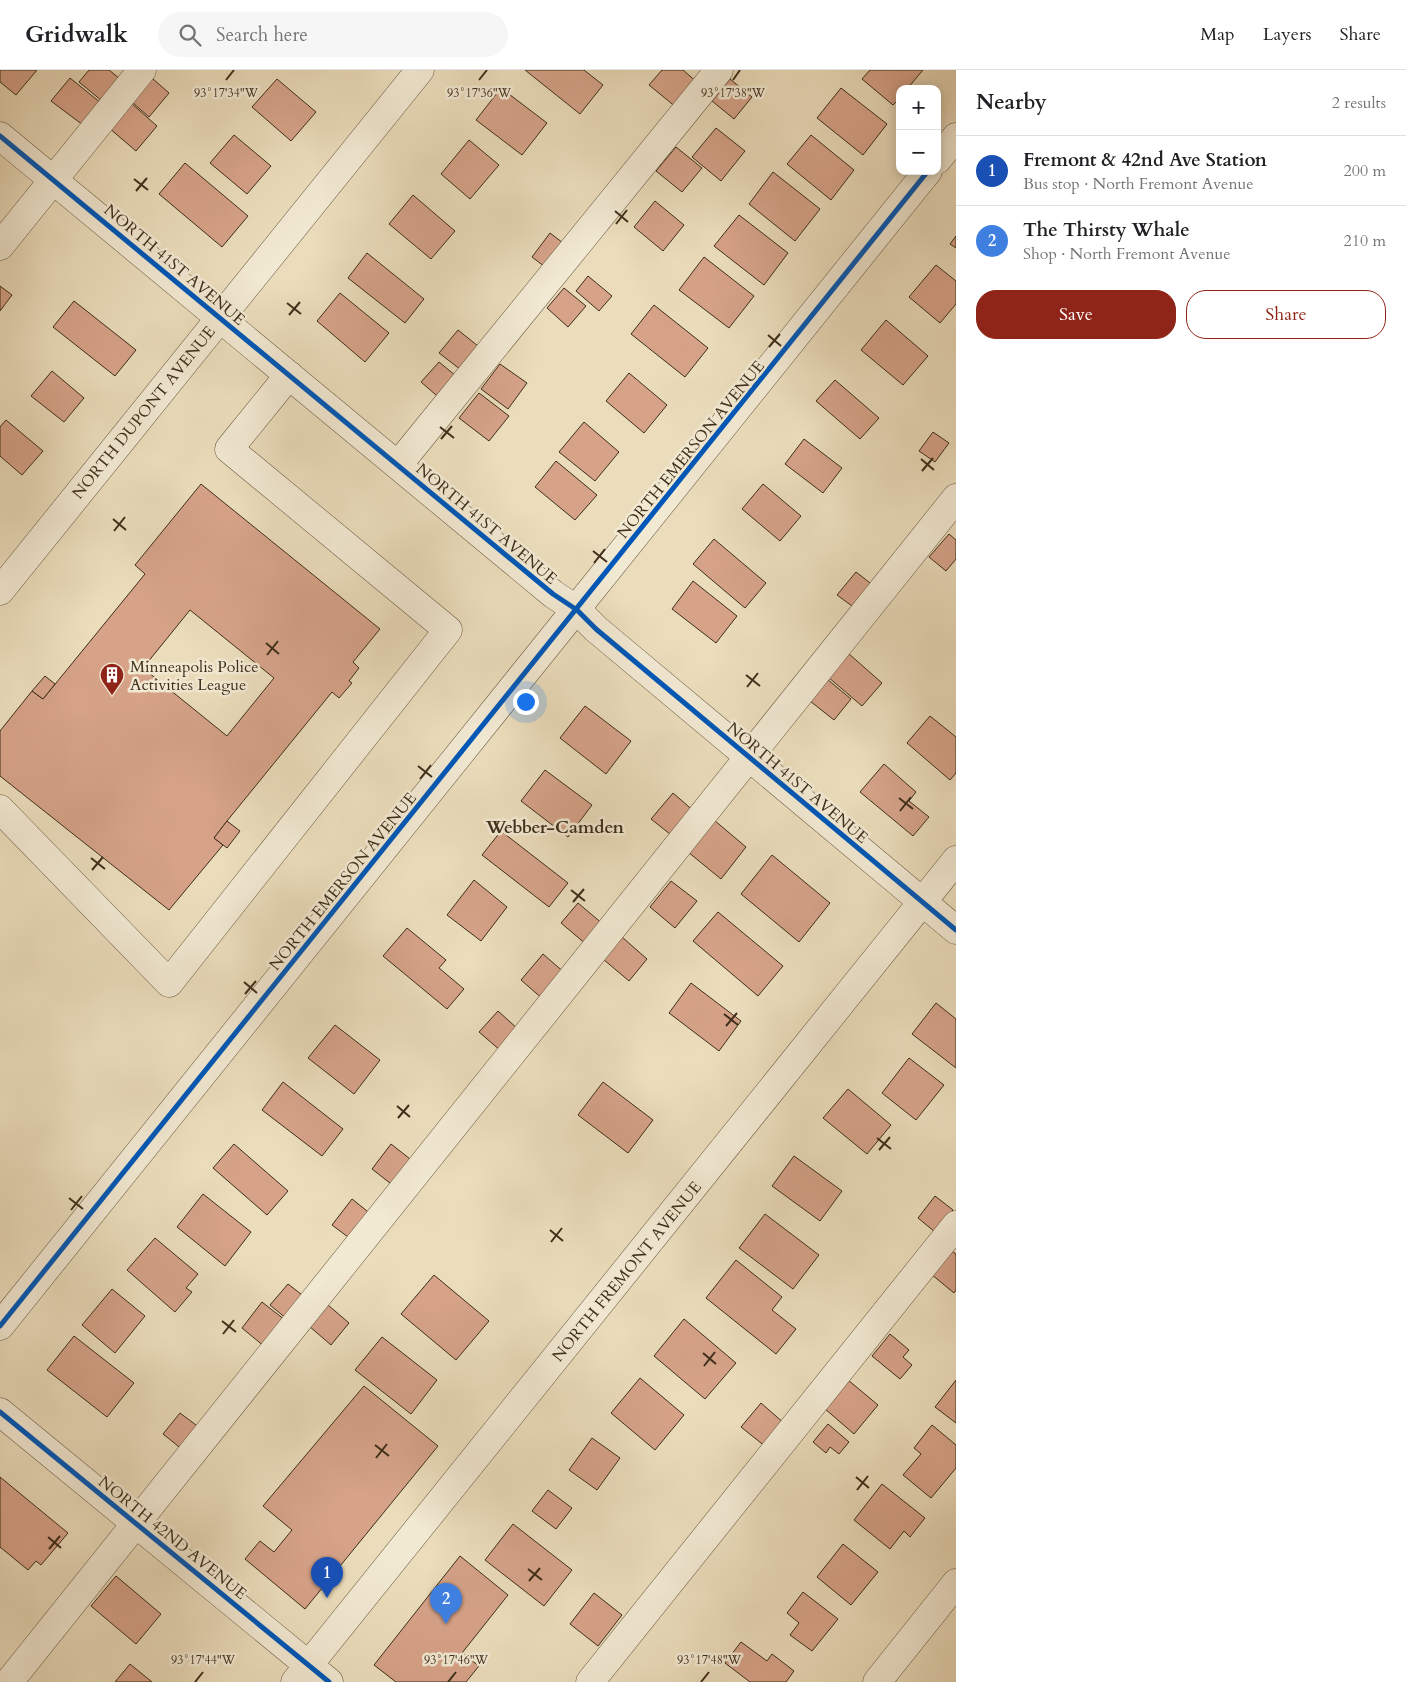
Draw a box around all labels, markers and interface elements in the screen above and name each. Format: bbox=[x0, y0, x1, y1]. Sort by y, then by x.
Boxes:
search box bbox=[158, 12, 508, 57]
text: Gridwalk bbox=[25, 18, 128, 51]
icon: search bbox=[176, 21, 204, 49]
text: Search here bbox=[216, 22, 308, 48]
text: Map bbox=[1200, 22, 1235, 47]
text: Layers bbox=[1263, 22, 1312, 47]
text: Share bbox=[1340, 22, 1381, 47]
text: 93°17'34"W bbox=[194, 85, 259, 101]
text: 93°17'36"W bbox=[447, 85, 512, 101]
text: 93°17'38"W bbox=[701, 85, 766, 101]
map controls bbox=[896, 85, 941, 175]
button: + bbox=[896, 85, 941, 130]
text: Nearby bbox=[976, 88, 1047, 117]
text: 2 results bbox=[1332, 92, 1386, 114]
button: − bbox=[896, 130, 941, 175]
text: Fremont & 42nd Ave Station bbox=[1023, 147, 1267, 173]
text: 1 bbox=[988, 160, 996, 182]
text: 200 m bbox=[1344, 160, 1386, 182]
text: Bus stop · North Fremont Avenue bbox=[1023, 173, 1254, 195]
street label: NORTH 41ST AVENUE bbox=[99, 199, 250, 330]
text: The Thirsty Whale bbox=[1023, 217, 1190, 243]
text: 2 bbox=[988, 230, 996, 252]
text: 210 m bbox=[1344, 230, 1386, 252]
text: Shop · North Fremont Avenue bbox=[1023, 243, 1231, 265]
button: Save bbox=[976, 290, 1176, 339]
button: Share bbox=[1186, 290, 1386, 339]
street label: NORTH DUPONT AVENUE bbox=[67, 321, 221, 504]
street label: NORTH EMERSON AVENUE bbox=[612, 356, 770, 543]
street label: NORTH 41ST AVENUE bbox=[411, 458, 562, 589]
place label: Minneapolis Police Activities League bbox=[130, 656, 259, 696]
building icon: Minneapolis Police Activities League bbox=[99, 662, 125, 696]
your location bbox=[513, 689, 539, 715]
street label: NORTH 41ST AVENUE bbox=[722, 717, 873, 848]
street label: NORTH EMERSON AVENUE bbox=[264, 788, 422, 975]
district label: Webber-Camden bbox=[485, 815, 625, 840]
street label: NORTH FREMONT AVENUE bbox=[547, 1177, 707, 1366]
street label: NORTH 42ND AVENUE bbox=[94, 1471, 251, 1605]
pin: 1 bbox=[311, 1557, 343, 1598]
pin: 2 bbox=[430, 1583, 462, 1624]
text: 93°17'44"W bbox=[171, 1652, 236, 1668]
text: 93°17'46"W bbox=[424, 1652, 489, 1668]
text: 93°17'48"W bbox=[677, 1652, 742, 1668]

